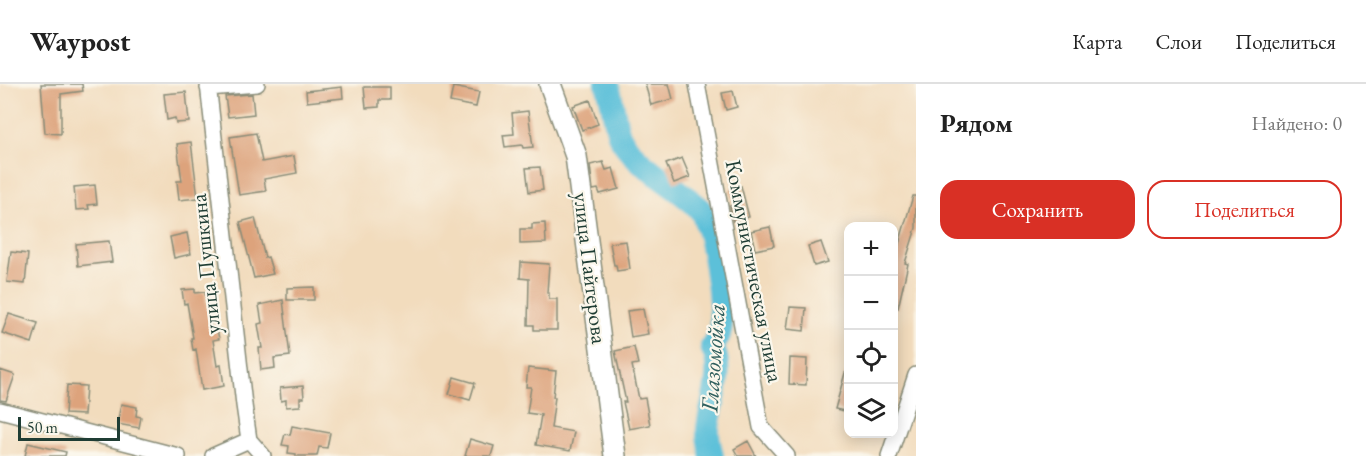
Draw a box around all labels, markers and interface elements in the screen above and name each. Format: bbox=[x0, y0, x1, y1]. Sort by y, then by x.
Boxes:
text: Waypost bbox=[30, 23, 131, 59]
text: Карта bbox=[1072, 28, 1122, 55]
text: Слои bbox=[1155, 28, 1202, 55]
text: Поделиться bbox=[1235, 28, 1336, 55]
text: Рядом bbox=[940, 106, 1013, 140]
text: Найдено: 0 bbox=[1251, 110, 1342, 136]
street label: Коммунистическая улица bbox=[719, 157, 790, 385]
button: Сохранить bbox=[940, 180, 1135, 239]
button: Поделиться bbox=[1147, 180, 1342, 239]
street label: улица Пайтерова bbox=[567, 191, 614, 346]
street label: улица Пушкина bbox=[184, 192, 227, 336]
map controls bbox=[844, 222, 898, 438]
button: + bbox=[844, 222, 898, 276]
button: − bbox=[844, 276, 898, 330]
water label: Глазомойка bbox=[693, 302, 732, 414]
button: locate bbox=[844, 330, 898, 384]
button: layers bbox=[844, 384, 898, 438]
scale bar bbox=[18, 414, 120, 442]
text: 50 m bbox=[27, 417, 58, 438]

